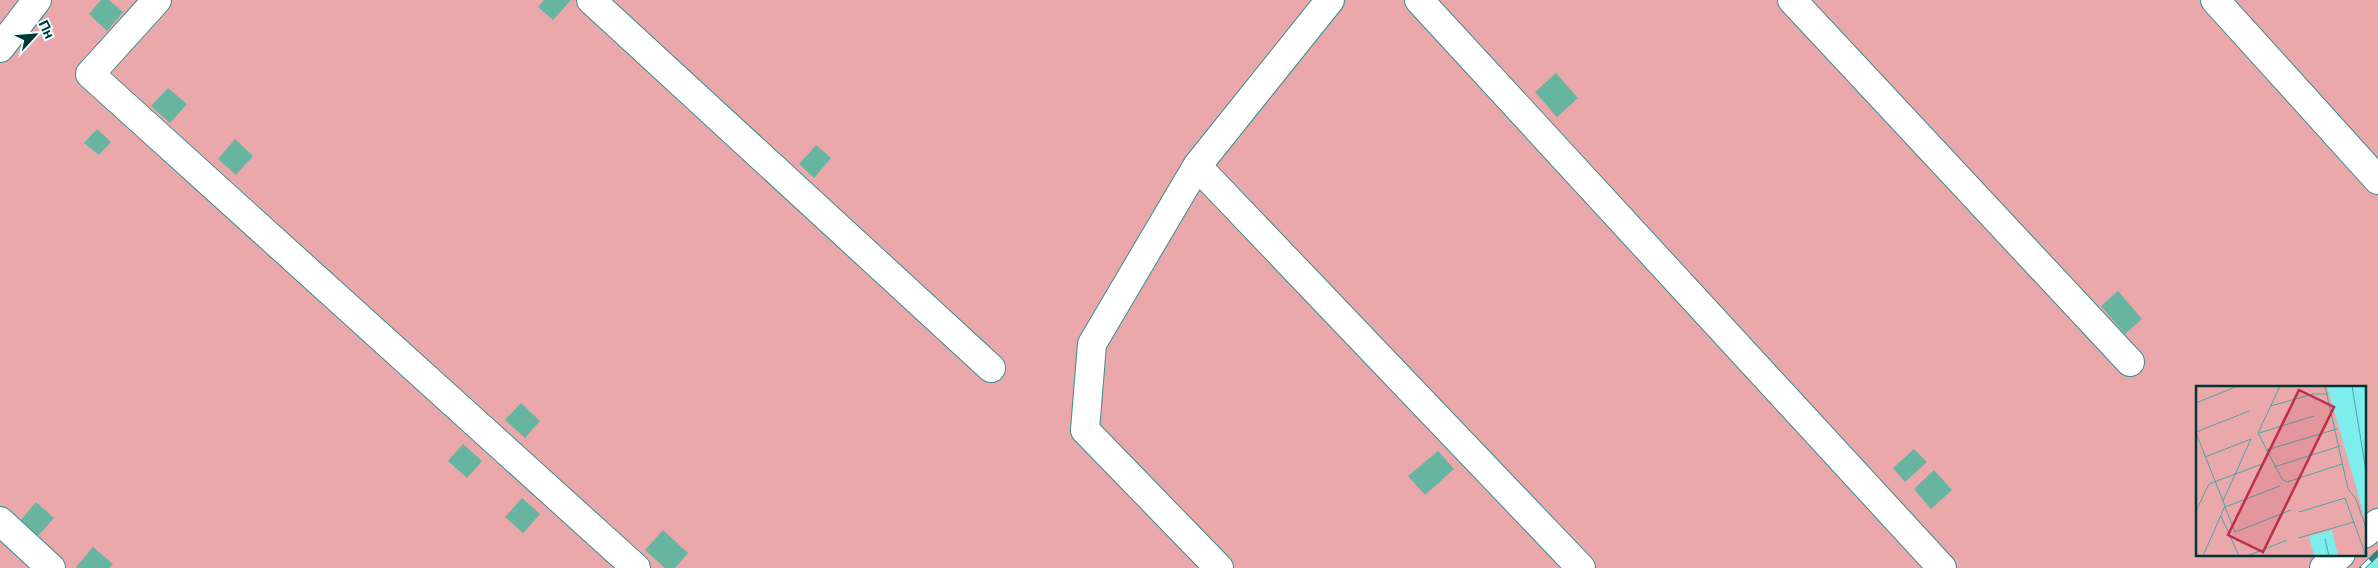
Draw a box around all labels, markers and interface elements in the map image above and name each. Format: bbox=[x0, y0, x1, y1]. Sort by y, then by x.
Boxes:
north arrow bbox=[10, 10, 60, 60]
text: Пн bbox=[35, 17, 59, 41]
inset map bbox=[2196, 386, 2366, 556]

